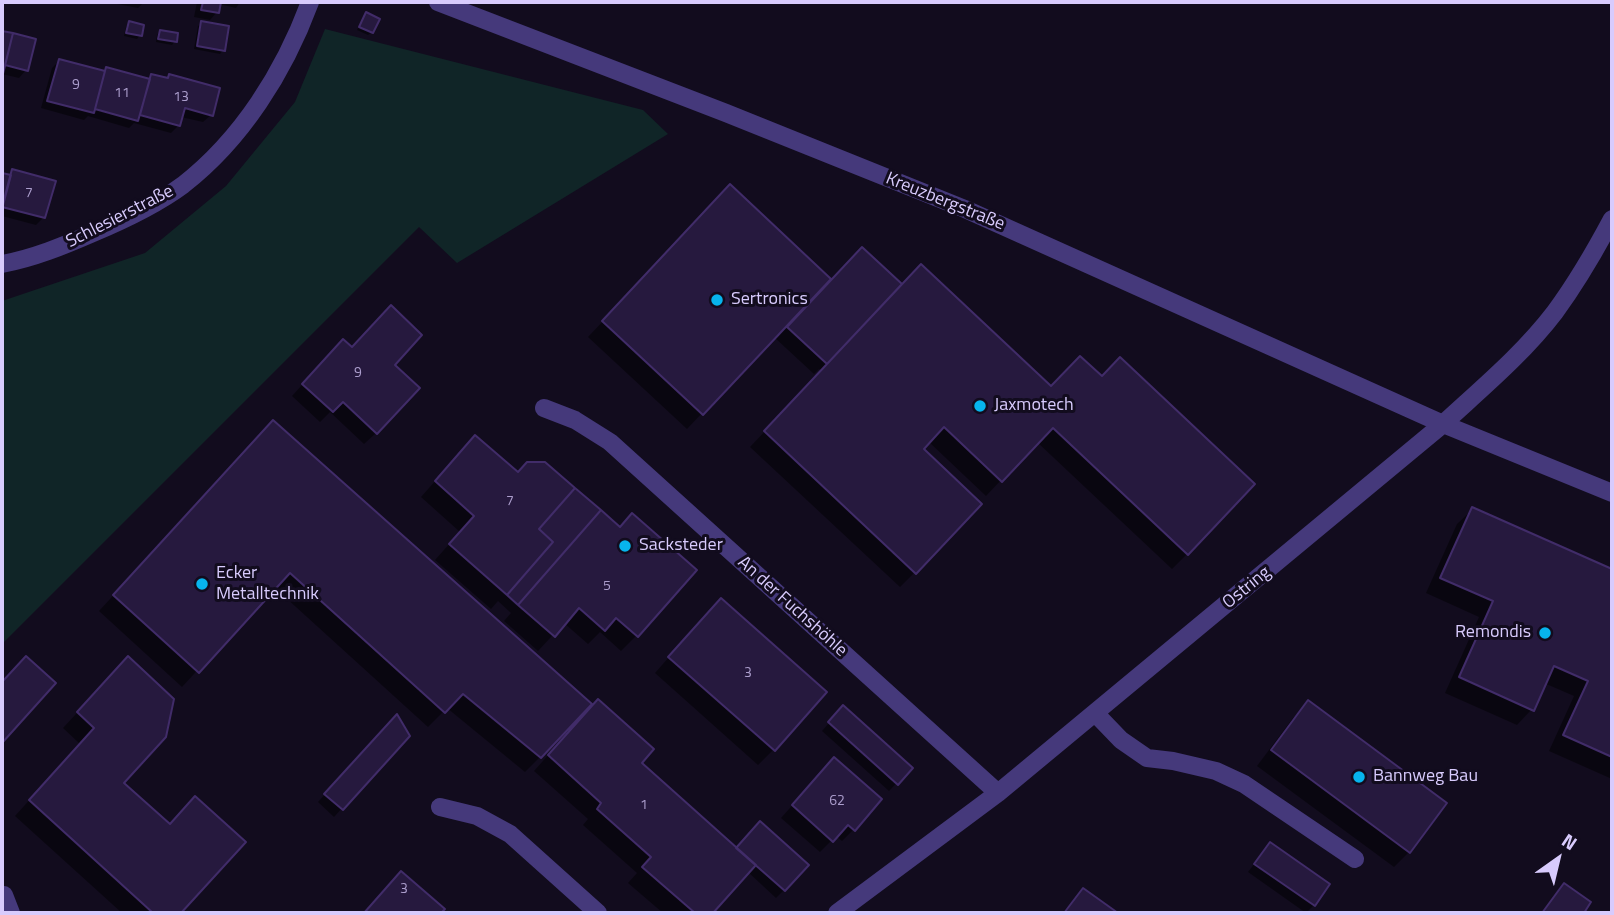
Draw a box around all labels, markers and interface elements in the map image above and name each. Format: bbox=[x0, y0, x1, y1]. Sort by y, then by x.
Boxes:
house number: 9 bbox=[72, 78, 80, 94]
house number: 11 bbox=[114, 86, 130, 102]
house number: 13 bbox=[173, 90, 189, 106]
street label: Kreuzbergstraße bbox=[882, 168, 1008, 236]
street label: Schlesierstraße bbox=[63, 181, 177, 253]
house number: 7 bbox=[25, 186, 33, 202]
place label: Sertronics bbox=[731, 289, 808, 311]
marker: Sertronics bbox=[709, 292, 725, 308]
house number: 9 bbox=[354, 366, 362, 382]
place label: Jaxmotech bbox=[994, 395, 1074, 417]
marker: Jaxmotech bbox=[972, 398, 988, 414]
house number: 7 bbox=[506, 494, 514, 510]
place label: Sacksteder bbox=[639, 535, 723, 557]
marker: Sacksteder bbox=[617, 538, 633, 554]
street label: An der Fuchshöhle bbox=[733, 552, 851, 662]
street label: Ostring bbox=[1219, 562, 1275, 614]
place label: Ecker Metalltechnik bbox=[216, 563, 319, 606]
marker: Ecker Metalltechnik bbox=[194, 576, 210, 592]
house number: 5 bbox=[603, 579, 611, 595]
place label: Remondis bbox=[1455, 622, 1531, 644]
marker: Remondis bbox=[1537, 625, 1553, 641]
house number: 3 bbox=[744, 666, 752, 682]
place label: Bannweg Bau bbox=[1373, 766, 1478, 788]
marker: Bannweg Bau bbox=[1351, 769, 1367, 785]
house number: 62 bbox=[829, 794, 845, 810]
house number: 1 bbox=[640, 798, 648, 814]
north arrow bbox=[1523, 824, 1593, 894]
text: N bbox=[1556, 825, 1584, 857]
house number: 3 bbox=[400, 882, 408, 898]

